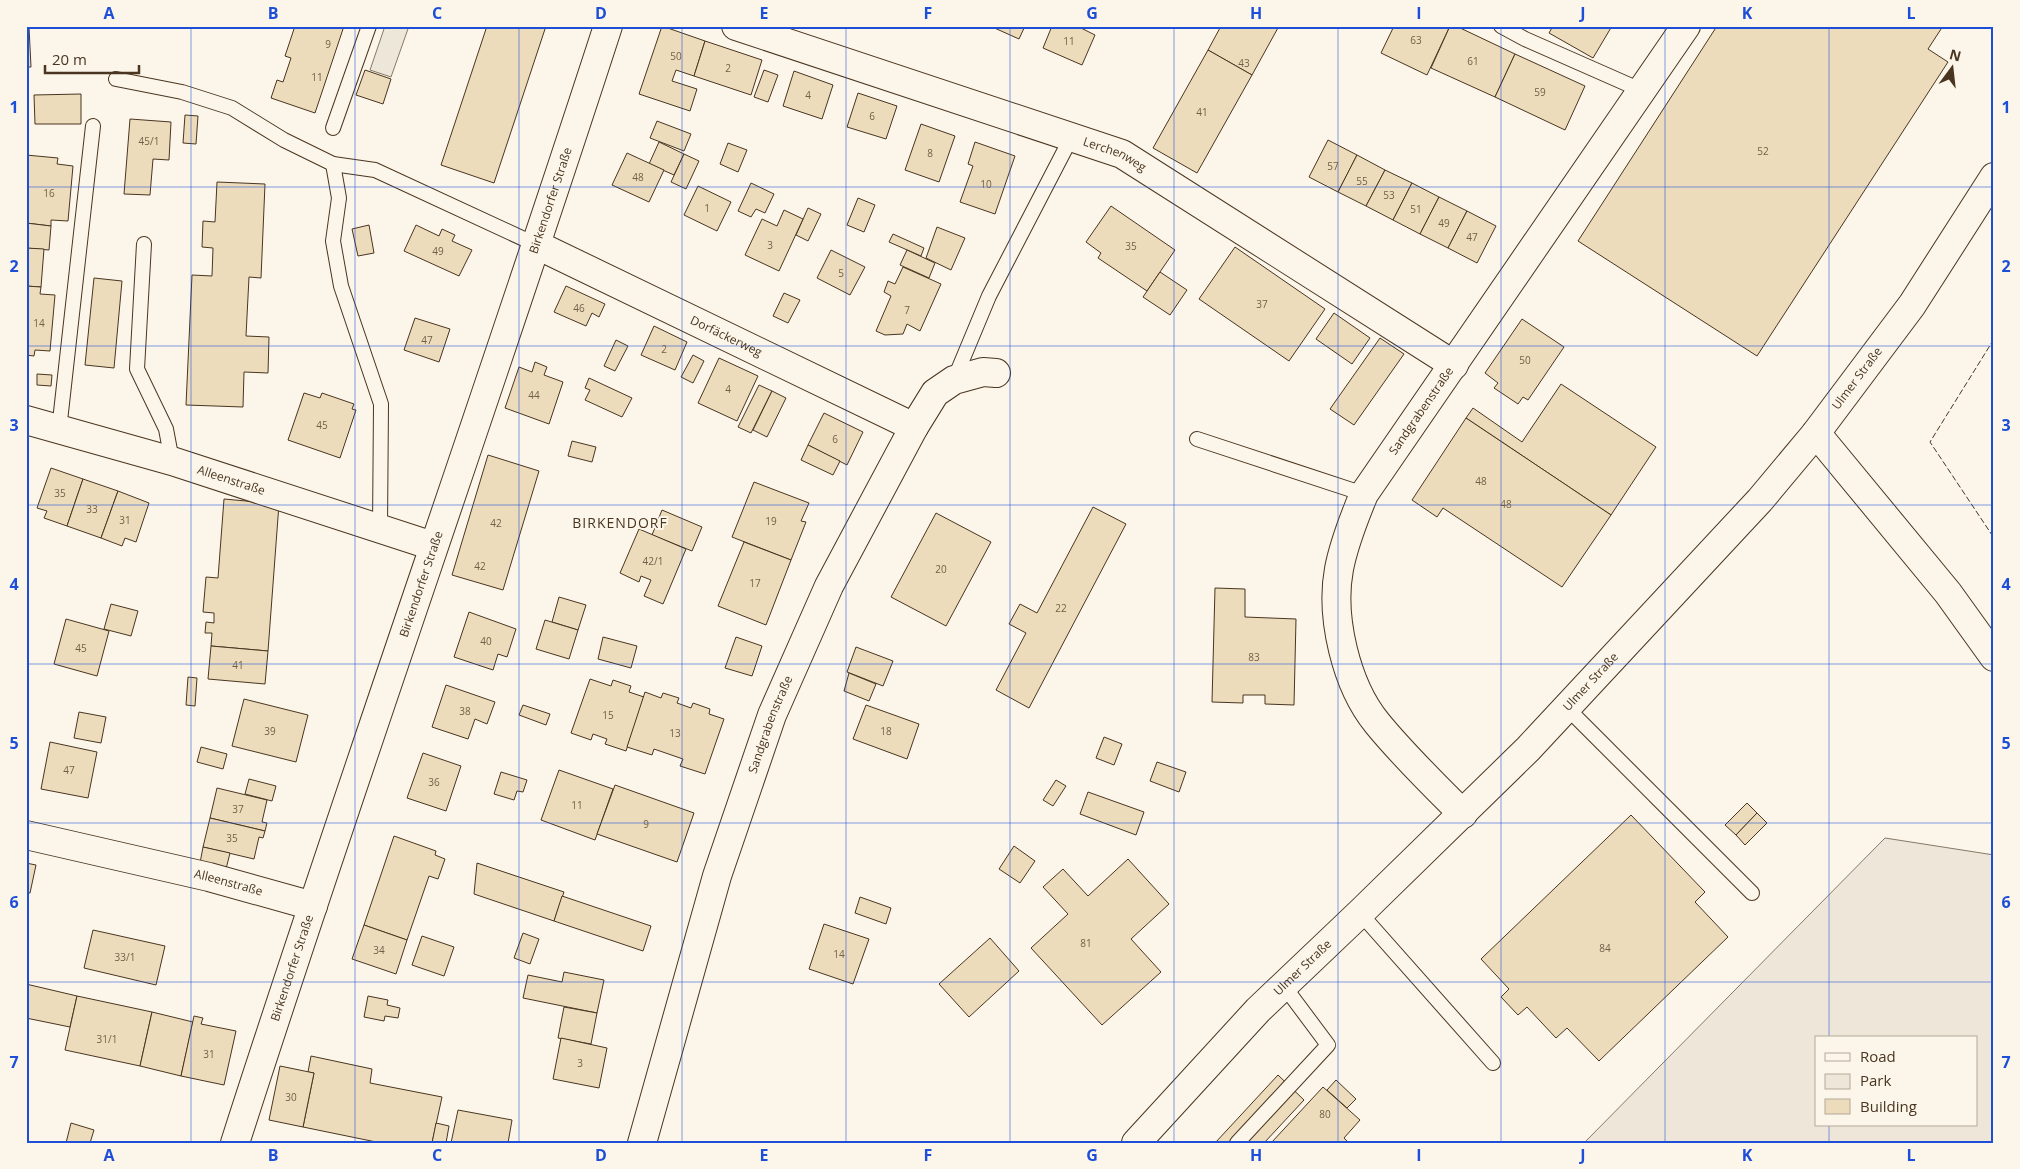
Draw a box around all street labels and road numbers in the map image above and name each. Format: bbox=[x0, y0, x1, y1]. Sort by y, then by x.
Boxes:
street label: Lerchenweg bbox=[1081, 133, 1150, 176]
street label: Birkendorfer Straße bbox=[525, 145, 576, 256]
street label: Dorfäckerweg bbox=[688, 311, 766, 361]
street label: Ulmer Straße bbox=[1827, 343, 1886, 413]
street label: Sandgrabenstraße bbox=[1384, 363, 1457, 458]
street label: Alleenstraße bbox=[195, 461, 268, 499]
street label: Birkendorfer Straße bbox=[395, 528, 447, 639]
street label: Ulmer Straße bbox=[1559, 648, 1622, 714]
street label: Sandgrabenstraße bbox=[744, 673, 796, 775]
street label: Alleenstraße bbox=[193, 865, 265, 900]
street label: Birkendorfer Straße bbox=[266, 912, 317, 1023]
street label: Ulmer Straße bbox=[1269, 935, 1335, 999]

